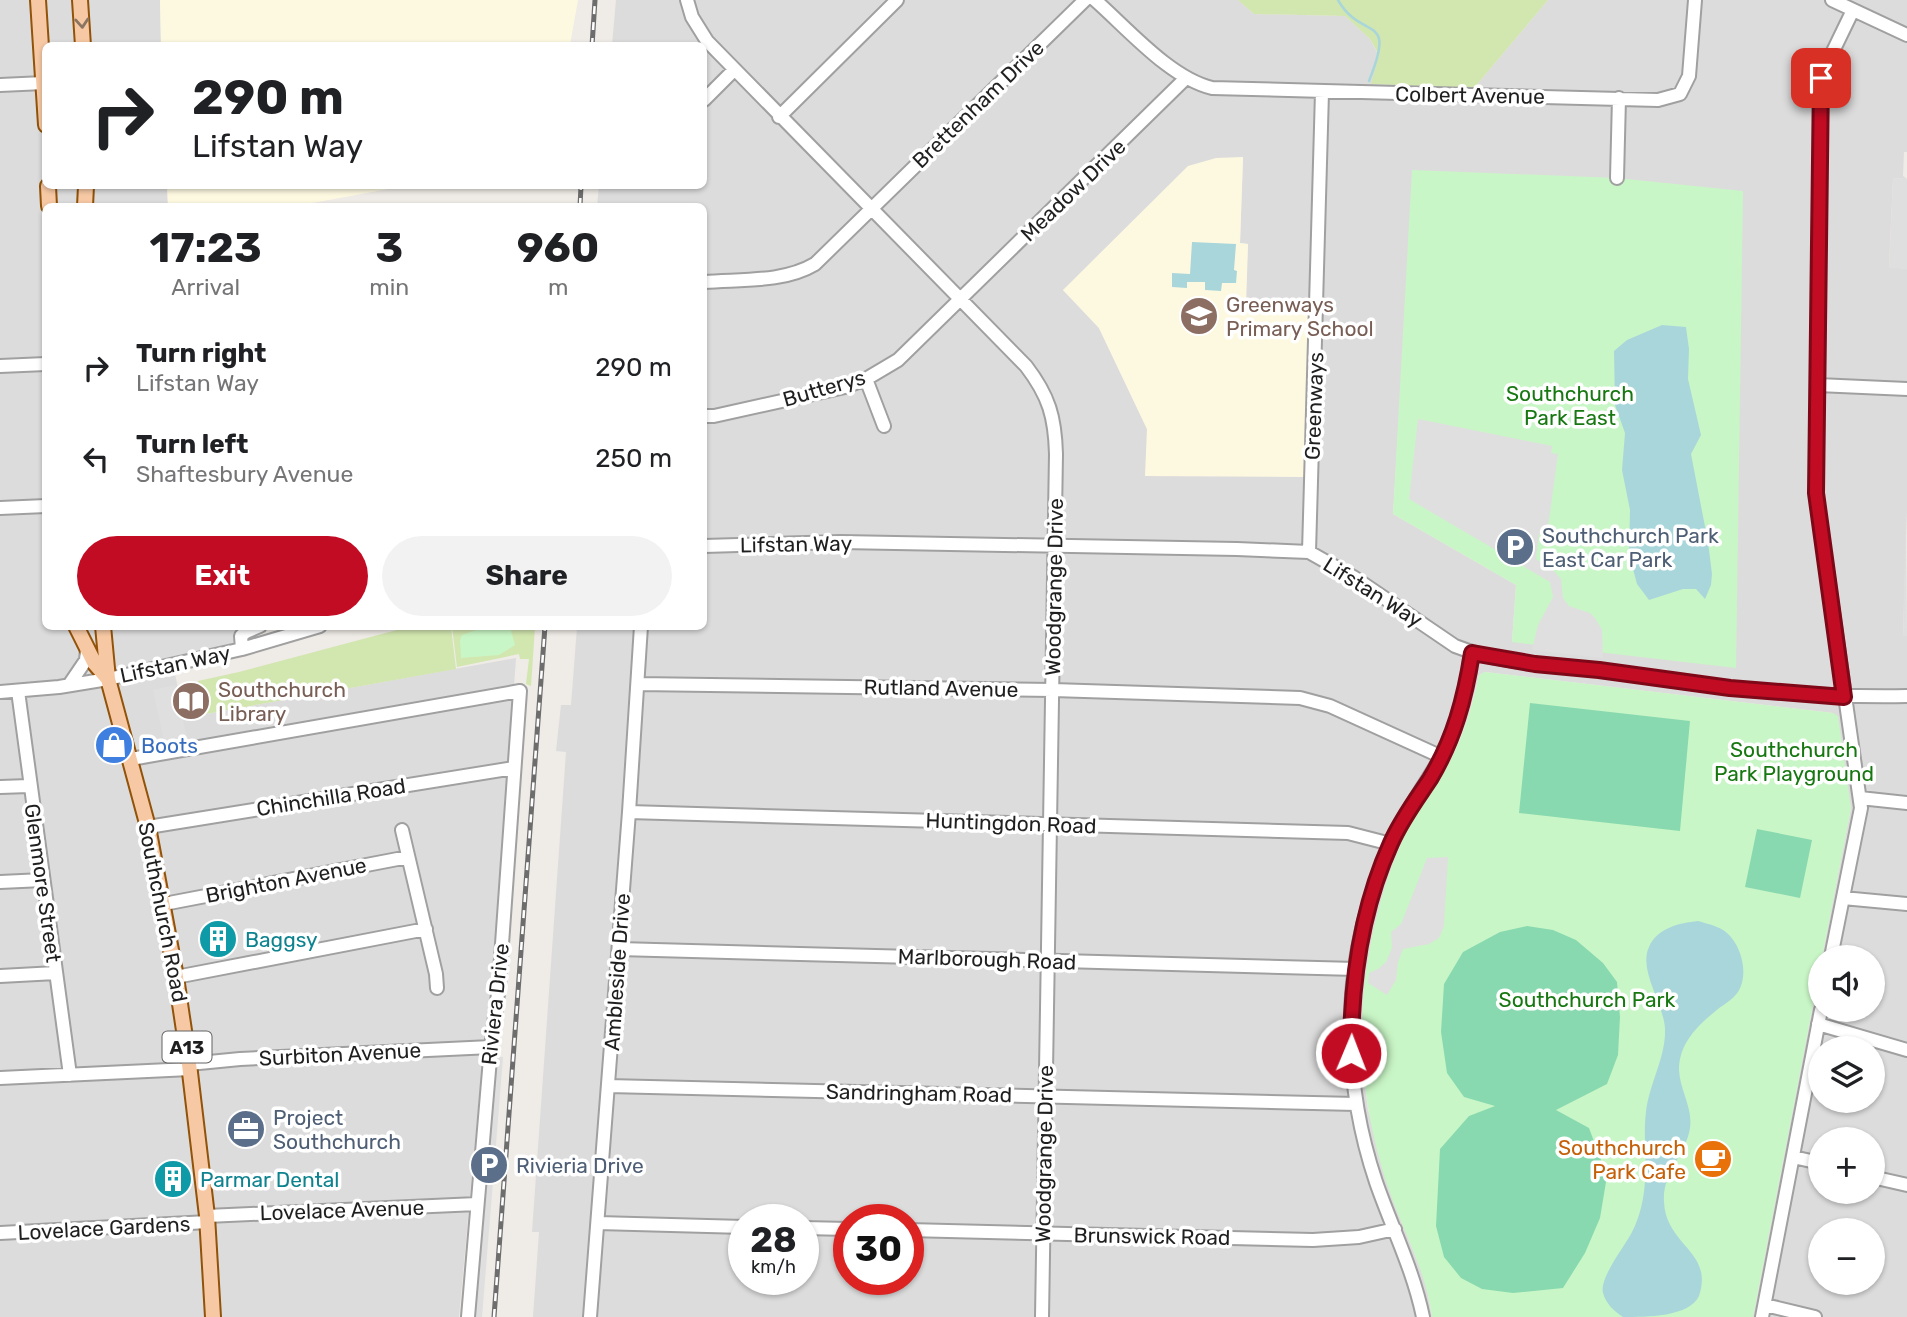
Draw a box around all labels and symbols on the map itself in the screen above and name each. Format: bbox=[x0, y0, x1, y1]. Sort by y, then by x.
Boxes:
one-way arrow bbox=[74, 18, 89, 29]
street label: Brettenham Drive bbox=[907, 35, 1049, 173]
pin bbox=[1791, 48, 1851, 108]
street label: Colbert Avenue bbox=[1395, 81, 1545, 109]
street label: Meadow Drive bbox=[1015, 134, 1131, 246]
place label: Greenways Primary School bbox=[1226, 292, 1374, 341]
school or university icon: Greenways Primary School bbox=[1178, 295, 1220, 337]
street label: Greenways bbox=[1300, 352, 1328, 460]
street label: Butterys bbox=[780, 364, 868, 412]
park label: Southchurch Park East bbox=[1506, 381, 1634, 430]
street label: Woodgrange Drive bbox=[1040, 498, 1068, 676]
place label: Southchurch Park East Car Park bbox=[1542, 523, 1719, 572]
parking icon: Southchurch Park East Car Park bbox=[1494, 526, 1536, 568]
street label: Lifstan Way bbox=[740, 531, 853, 557]
street label: Lifstan Way bbox=[1319, 552, 1428, 633]
street label: Lifstan Way bbox=[117, 640, 233, 688]
street label: Rutland Avenue bbox=[863, 674, 1019, 702]
place label: Southchurch Library bbox=[218, 677, 346, 726]
library icon: Southchurch Library bbox=[170, 680, 212, 722]
shop icon: Boots bbox=[93, 724, 135, 766]
place label: Boots bbox=[141, 733, 198, 758]
park label: Southchurch Park Playground bbox=[1714, 737, 1874, 786]
street label: Chinchilla Road bbox=[255, 773, 407, 821]
street label: Glenmore Street bbox=[19, 802, 67, 964]
street label: Huntingdon Road bbox=[925, 808, 1097, 838]
street label: Southchurch Road bbox=[133, 820, 193, 1004]
street label: Brighton Avenue bbox=[203, 852, 369, 908]
street label: Ambleside Drive bbox=[599, 892, 635, 1052]
building icon: Baggsy bbox=[197, 918, 239, 960]
place label: Baggsy bbox=[245, 927, 318, 952]
street label: Riviera Drive bbox=[476, 942, 514, 1066]
street label: Marlborough Road bbox=[897, 943, 1077, 975]
park label: Southchurch Park bbox=[1499, 987, 1676, 1012]
position arrow bbox=[1314, 1016, 1388, 1090]
road number: A13 bbox=[162, 1032, 212, 1063]
street label: Surbiton Avenue bbox=[258, 1037, 422, 1071]
street label: Woodgrange Drive bbox=[1030, 1065, 1058, 1243]
street label: Sandringham Road bbox=[826, 1079, 1012, 1107]
place label: Project Southchurch bbox=[273, 1105, 401, 1154]
office icon: Project Southchurch bbox=[225, 1108, 267, 1150]
place label: Southchurch Park Cafe bbox=[1558, 1135, 1686, 1184]
cafe icon: Southchurch Park Cafe bbox=[1692, 1138, 1734, 1180]
parking icon: Rivieria Drive bbox=[468, 1144, 510, 1186]
place label: Rivieria Drive bbox=[516, 1153, 644, 1178]
building icon: Parmar Dental bbox=[152, 1158, 194, 1200]
place label: Parmar Dental bbox=[200, 1167, 339, 1192]
street label: Lovelace Avenue bbox=[259, 1195, 425, 1225]
speed limit sign: 30 bbox=[833, 1204, 924, 1295]
street label: Lovelace Gardens bbox=[17, 1211, 191, 1245]
street label: Brunswick Road bbox=[1073, 1222, 1231, 1250]

